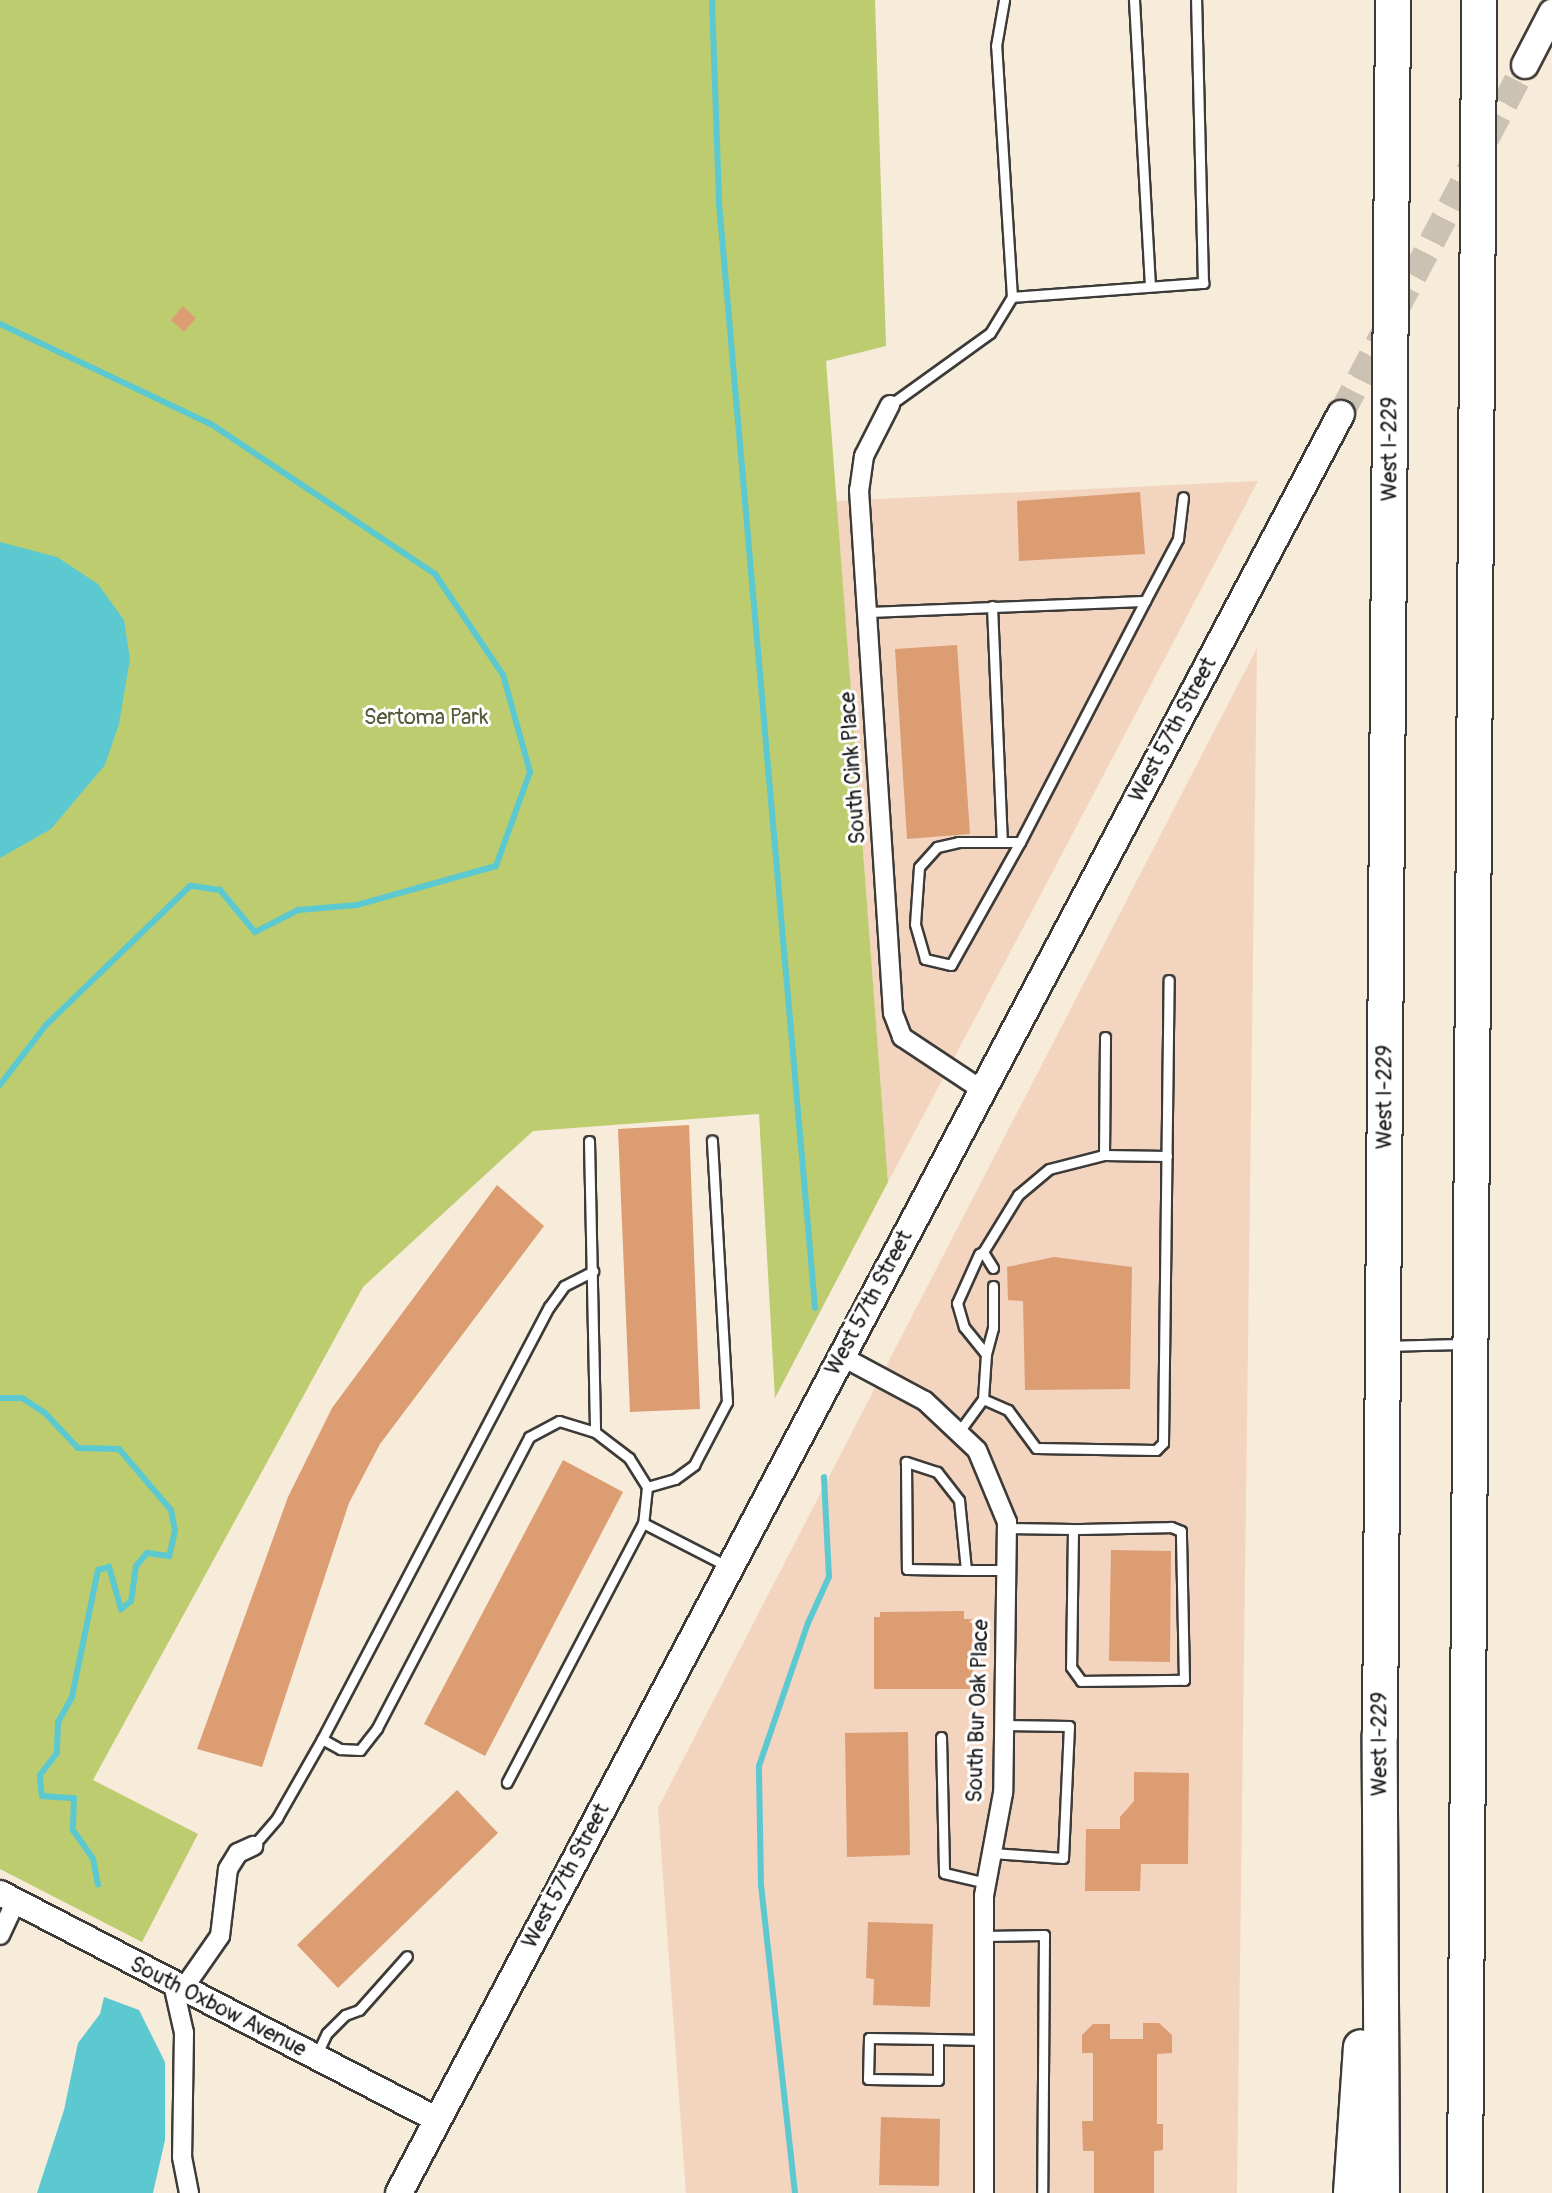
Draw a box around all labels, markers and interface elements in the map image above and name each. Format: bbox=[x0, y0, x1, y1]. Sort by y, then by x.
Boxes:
street label: West I-229 bbox=[1377, 397, 1403, 501]
street label: West 57th Street bbox=[1124, 653, 1222, 807]
street label: South Cink Place bbox=[834, 691, 872, 845]
park label: Sertoma Park bbox=[364, 705, 488, 731]
street label: West I-229 bbox=[1372, 1045, 1398, 1149]
street label: West 57th Street bbox=[820, 1226, 918, 1380]
street label: South Bur Oak Place bbox=[962, 1619, 994, 1803]
street label: West I-229 bbox=[1367, 1692, 1393, 1796]
street label: West 57th Street bbox=[517, 1799, 615, 1953]
street label: South Oxbow Avenue bbox=[125, 1951, 311, 2063]

